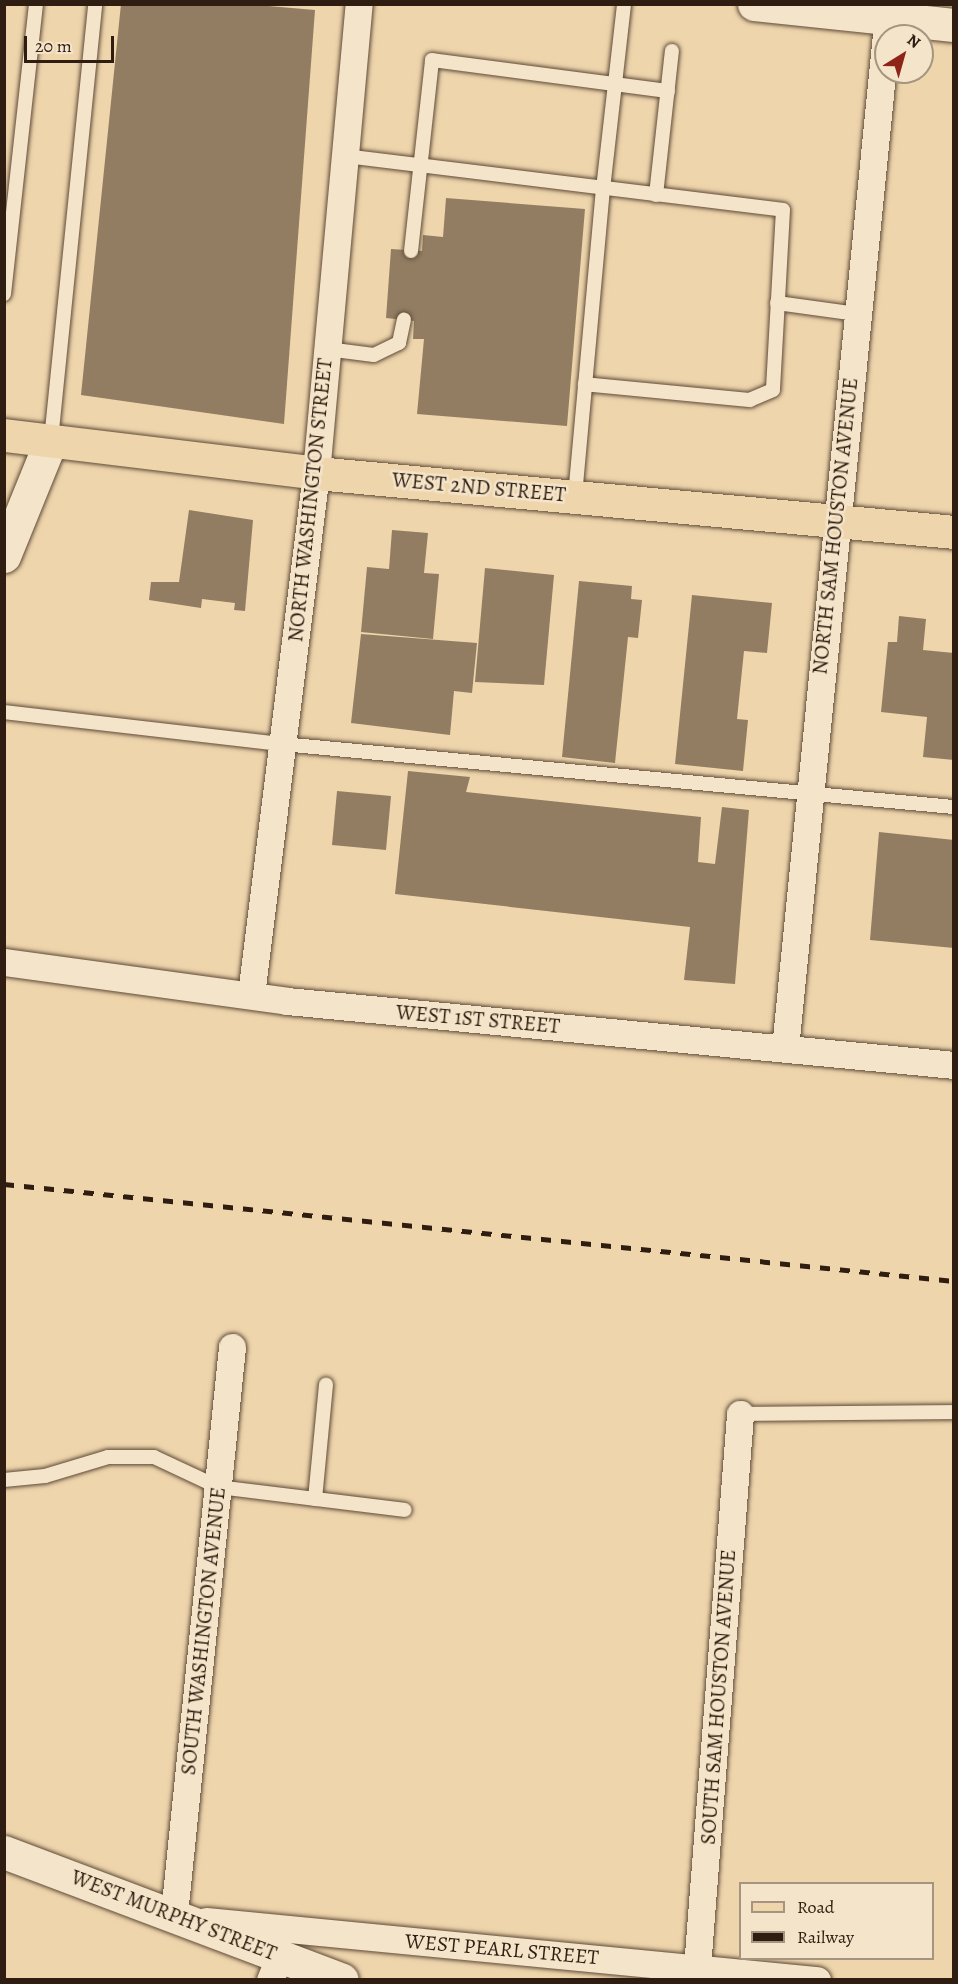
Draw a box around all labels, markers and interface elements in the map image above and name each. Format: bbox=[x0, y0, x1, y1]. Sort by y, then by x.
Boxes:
scale bar bbox=[27, 24, 117, 62]
north arrow bbox=[874, 24, 934, 84]
text: N bbox=[902, 29, 925, 54]
text: 20 m bbox=[35, 34, 72, 58]
street label: NORTH WASHINGTON STREET bbox=[283, 357, 337, 643]
street label: NORTH SAM HOUSTON AVENUE bbox=[807, 376, 863, 676]
street label: WEST 2ND STREET bbox=[391, 467, 567, 507]
street label: WEST 1ST STREET bbox=[395, 999, 561, 1039]
street label: SOUTH WASHINGTON AVENUE bbox=[175, 1486, 231, 1776]
street label: SOUTH SAM HOUSTON AVENUE bbox=[695, 1548, 741, 1846]
street label: WEST MURPHY STREET bbox=[68, 1864, 280, 1966]
legend bbox=[739, 1882, 934, 1960]
text: Road bbox=[797, 1895, 834, 1919]
text: Railway bbox=[797, 1925, 854, 1949]
street label: WEST PEARL STREET bbox=[404, 1928, 600, 1970]

